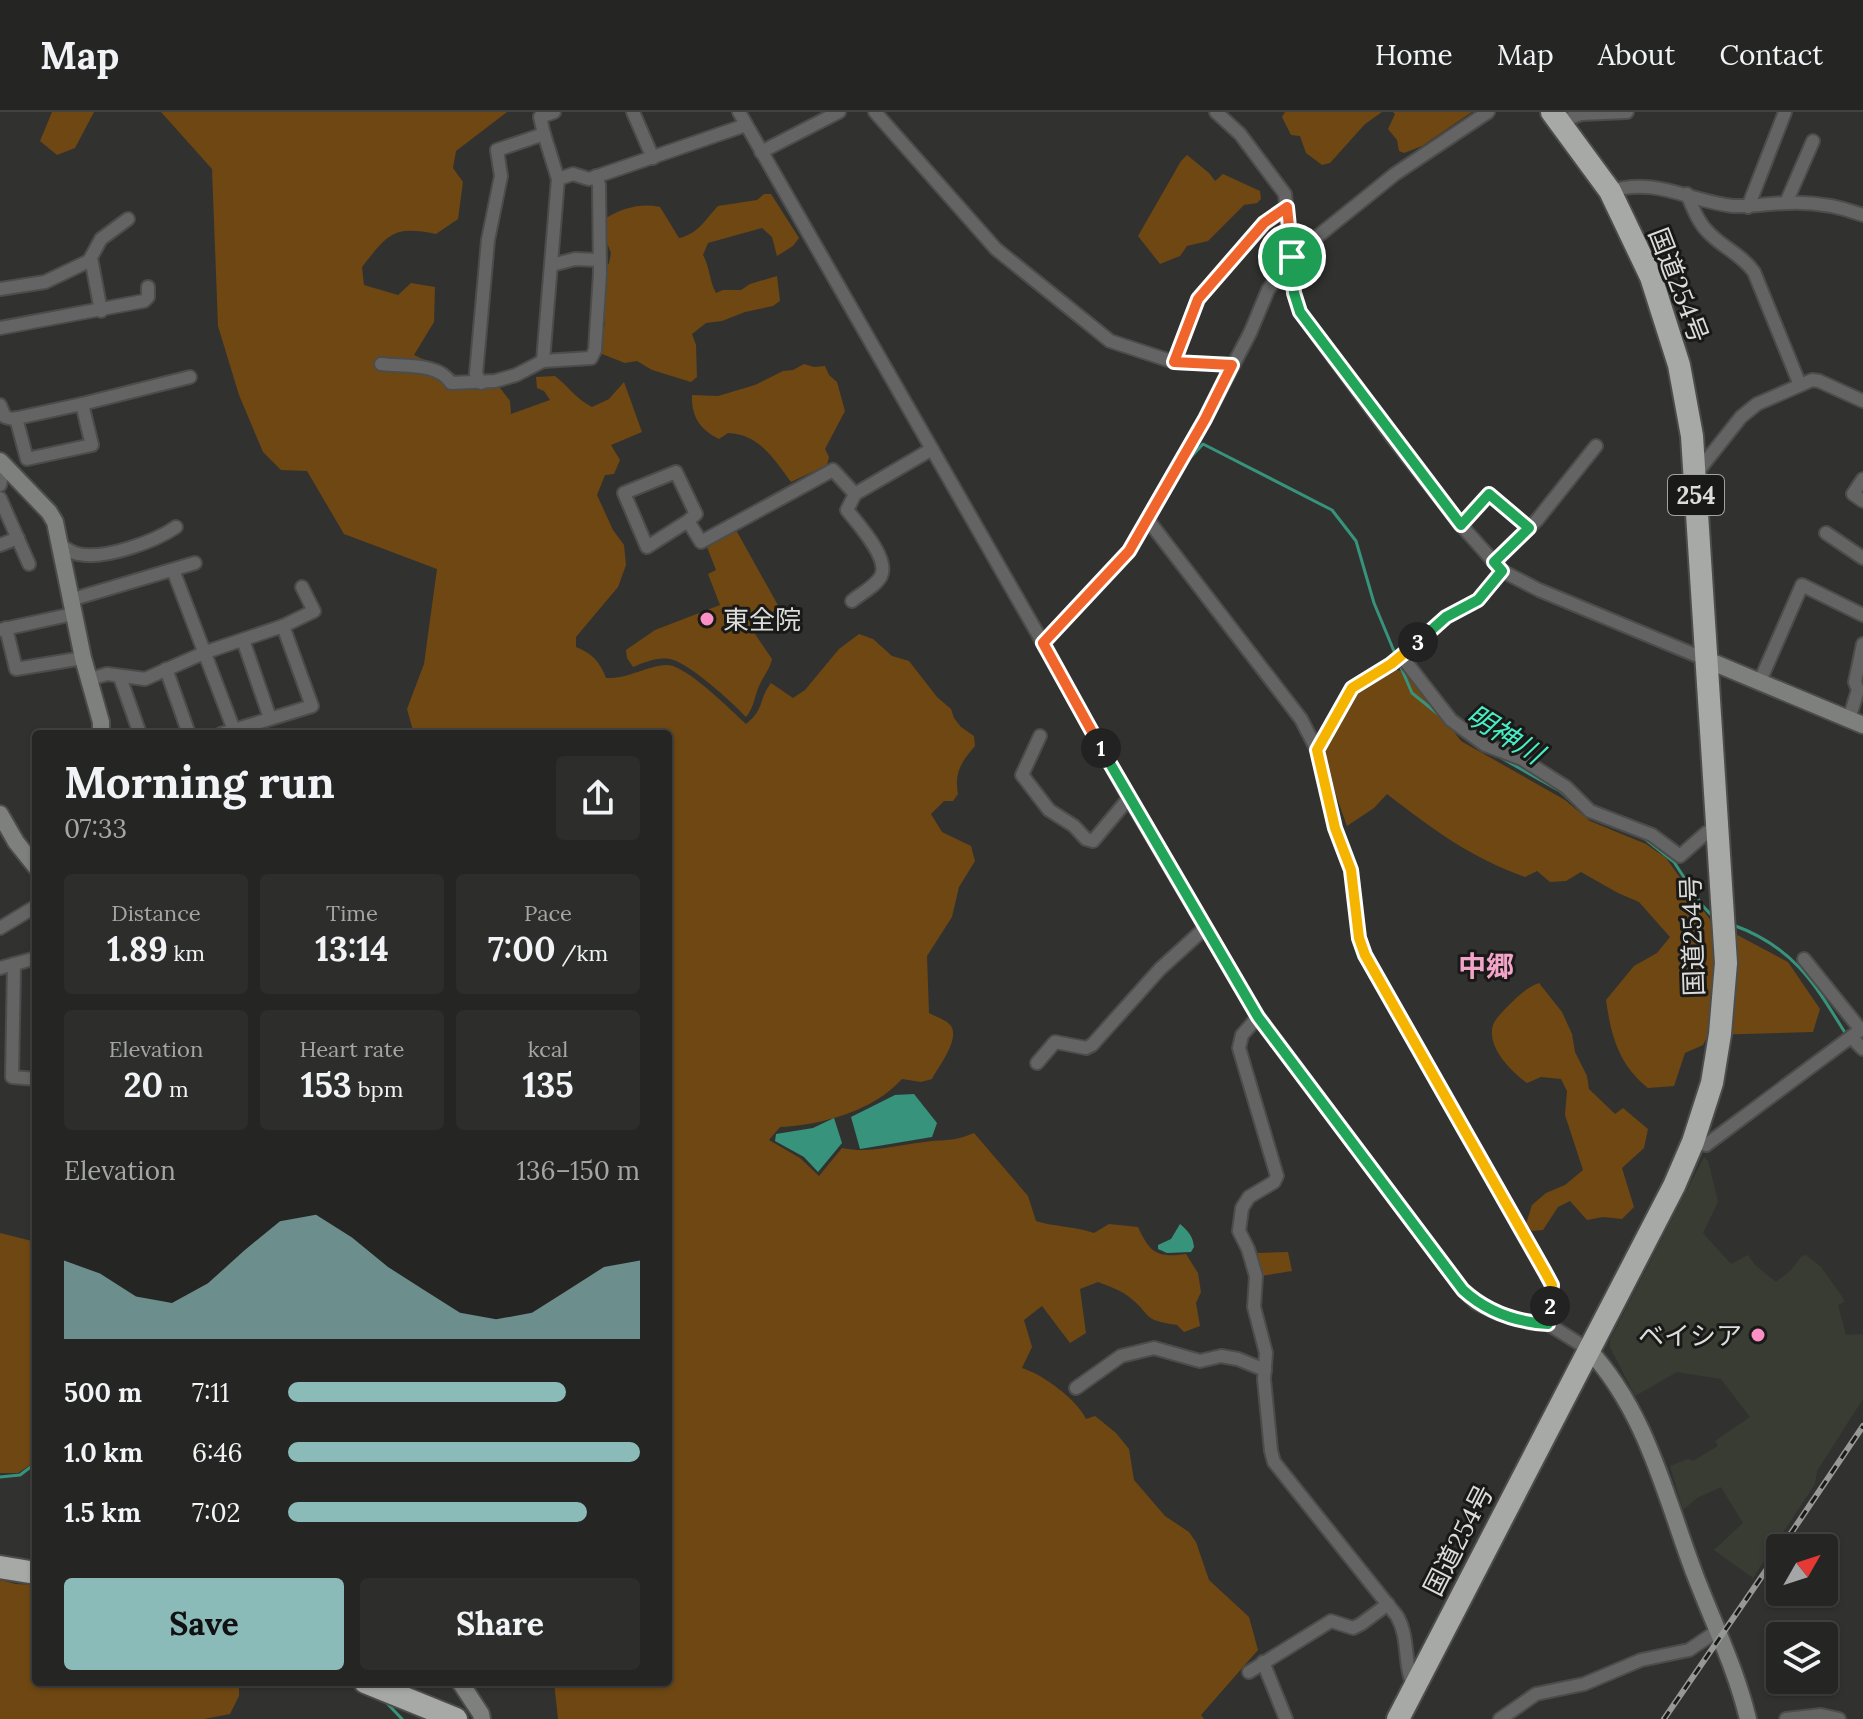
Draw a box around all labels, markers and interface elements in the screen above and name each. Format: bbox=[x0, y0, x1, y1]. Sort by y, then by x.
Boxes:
text: Map bbox=[40, 31, 119, 79]
text: Home bbox=[1375, 37, 1453, 73]
text: Map bbox=[1497, 37, 1554, 73]
text: About bbox=[1598, 37, 1675, 73]
text: Contact bbox=[1719, 37, 1823, 73]
pin bbox=[1258, 223, 1326, 291]
street label: 国道254号 bbox=[1642, 223, 1716, 347]
icon: arrive bbox=[1270, 235, 1314, 279]
road number: 254 bbox=[1668, 475, 1724, 515]
place label: 東全院 bbox=[723, 603, 801, 636]
marker: 東全院 bbox=[698, 610, 716, 628]
pin: 3 bbox=[1398, 622, 1438, 662]
text: 3 bbox=[1412, 628, 1424, 656]
water label: 明神川 bbox=[1460, 696, 1553, 773]
pin: 1 bbox=[1081, 728, 1121, 768]
text: 1 bbox=[1097, 734, 1105, 762]
text: Morning run bbox=[64, 754, 335, 810]
button: share bbox=[556, 756, 640, 840]
text: 07:33 bbox=[64, 812, 127, 845]
street label: 国道254号 bbox=[1673, 875, 1711, 997]
text: Distance bbox=[111, 899, 201, 927]
text: Time bbox=[326, 899, 378, 927]
text: Pace bbox=[524, 899, 572, 927]
text: 1.89 bbox=[107, 927, 168, 970]
text: 13:14 bbox=[315, 927, 389, 970]
text: 7:00 bbox=[488, 927, 556, 970]
text: km bbox=[168, 939, 205, 967]
text: /km bbox=[556, 939, 608, 967]
district label: 中郷 bbox=[1458, 948, 1514, 984]
text: Elevation bbox=[109, 1035, 203, 1063]
text: Heart rate bbox=[300, 1035, 404, 1063]
text: kcal bbox=[528, 1035, 568, 1063]
text: 20 bbox=[123, 1063, 163, 1106]
text: 153 bbox=[301, 1063, 352, 1106]
text: 135 bbox=[522, 1063, 574, 1106]
text: m bbox=[163, 1075, 189, 1103]
text: bpm bbox=[352, 1075, 403, 1103]
text: Elevation bbox=[64, 1154, 176, 1187]
text: 136–150 m bbox=[516, 1154, 640, 1187]
pin: 2 bbox=[1530, 1286, 1570, 1326]
text: 2 bbox=[1544, 1292, 1556, 1320]
place label: ベイシア bbox=[1638, 1319, 1742, 1352]
marker: ベイシア bbox=[1749, 1326, 1767, 1344]
text: 500 m bbox=[64, 1376, 142, 1409]
text: 7:11 bbox=[192, 1376, 229, 1409]
text: 1.0 km bbox=[64, 1436, 143, 1469]
text: 6:46 bbox=[192, 1436, 243, 1469]
street label: 国道254号 bbox=[1416, 1479, 1500, 1601]
text: 1.5 km bbox=[64, 1496, 141, 1529]
text: 7:02 bbox=[192, 1496, 240, 1529]
north arrow bbox=[1766, 1534, 1838, 1606]
map controls bbox=[1766, 1534, 1838, 1694]
button: Save bbox=[64, 1578, 344, 1670]
button: Share bbox=[360, 1578, 640, 1670]
button: layers bbox=[1766, 1622, 1838, 1694]

